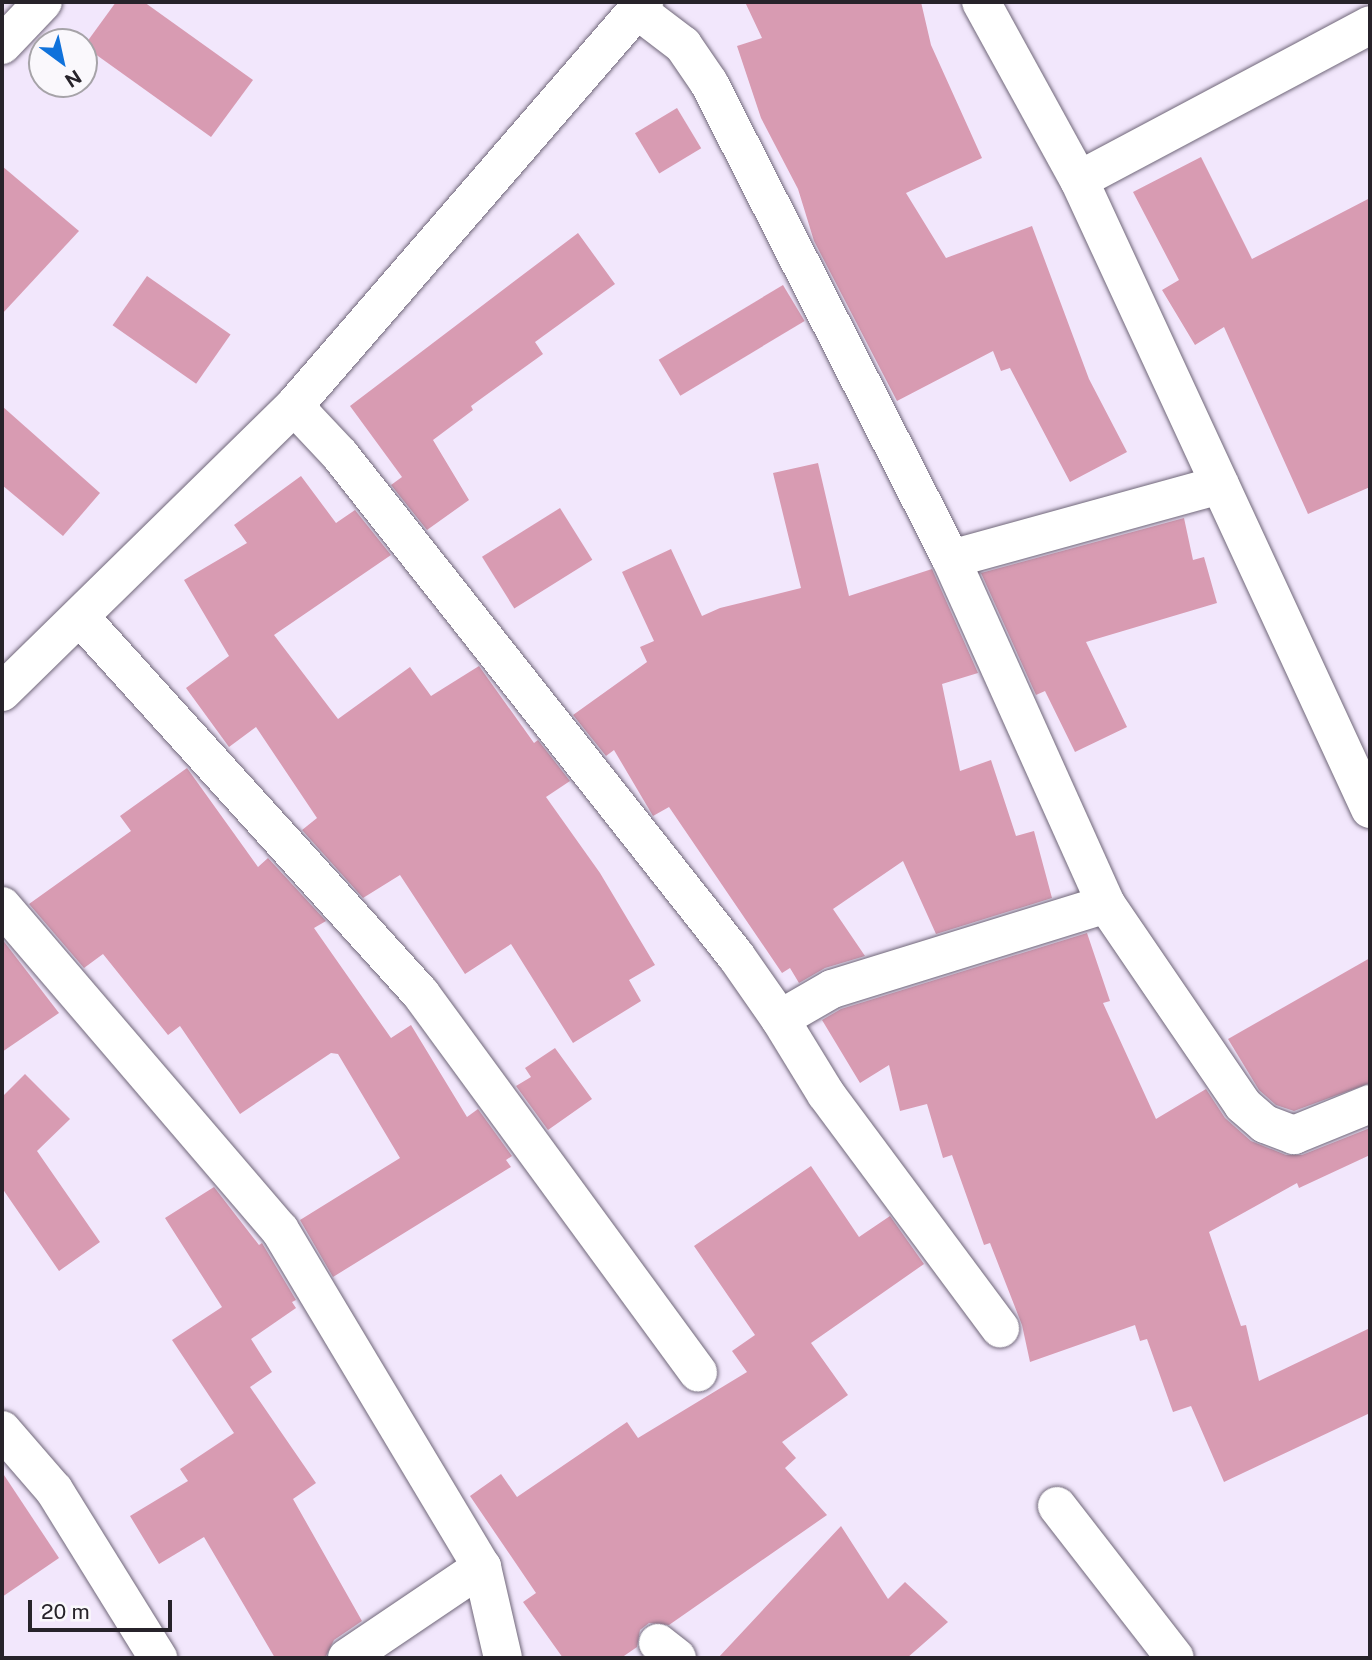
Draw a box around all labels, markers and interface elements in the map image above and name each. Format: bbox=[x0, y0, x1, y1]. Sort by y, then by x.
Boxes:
north arrow bbox=[28, 28, 98, 98]
text: N bbox=[61, 66, 86, 92]
scale bar bbox=[32, 1586, 175, 1630]
text: 20 m bbox=[41, 1599, 90, 1624]

